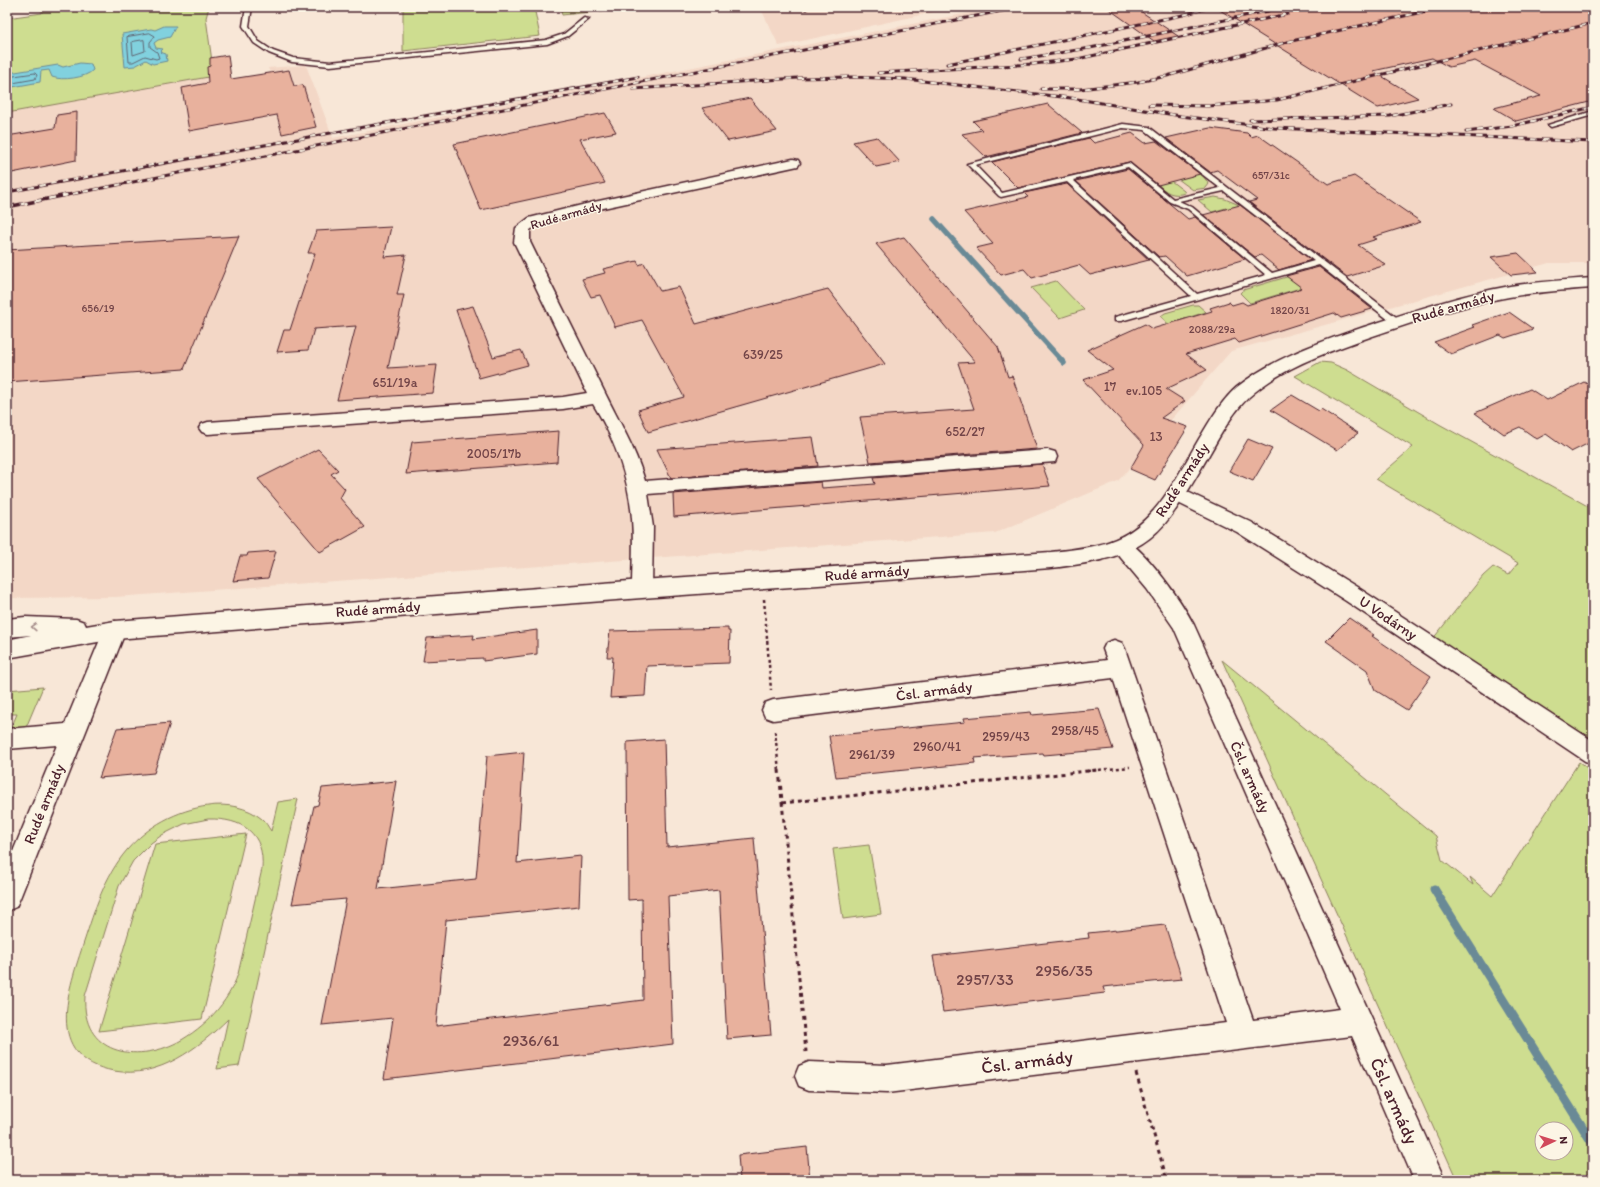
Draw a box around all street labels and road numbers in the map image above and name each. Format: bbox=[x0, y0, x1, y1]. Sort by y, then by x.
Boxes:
street label: Rudé armády bbox=[529, 198, 603, 232]
street label: Rudé armády bbox=[1410, 287, 1496, 327]
street label: Rudé armády bbox=[1151, 439, 1213, 521]
street label: Rudé armády bbox=[824, 561, 910, 585]
street label: U Vodárny bbox=[1355, 592, 1421, 644]
street label: Rudé armády bbox=[335, 597, 421, 621]
street label: Čsl. armády bbox=[895, 677, 973, 705]
street label: Čsl. armády bbox=[1226, 738, 1274, 816]
street label: Rudé armády bbox=[20, 761, 68, 847]
street label: Čsl. armády bbox=[980, 1045, 1075, 1079]
street label: Čsl. armády bbox=[1365, 1054, 1423, 1148]

